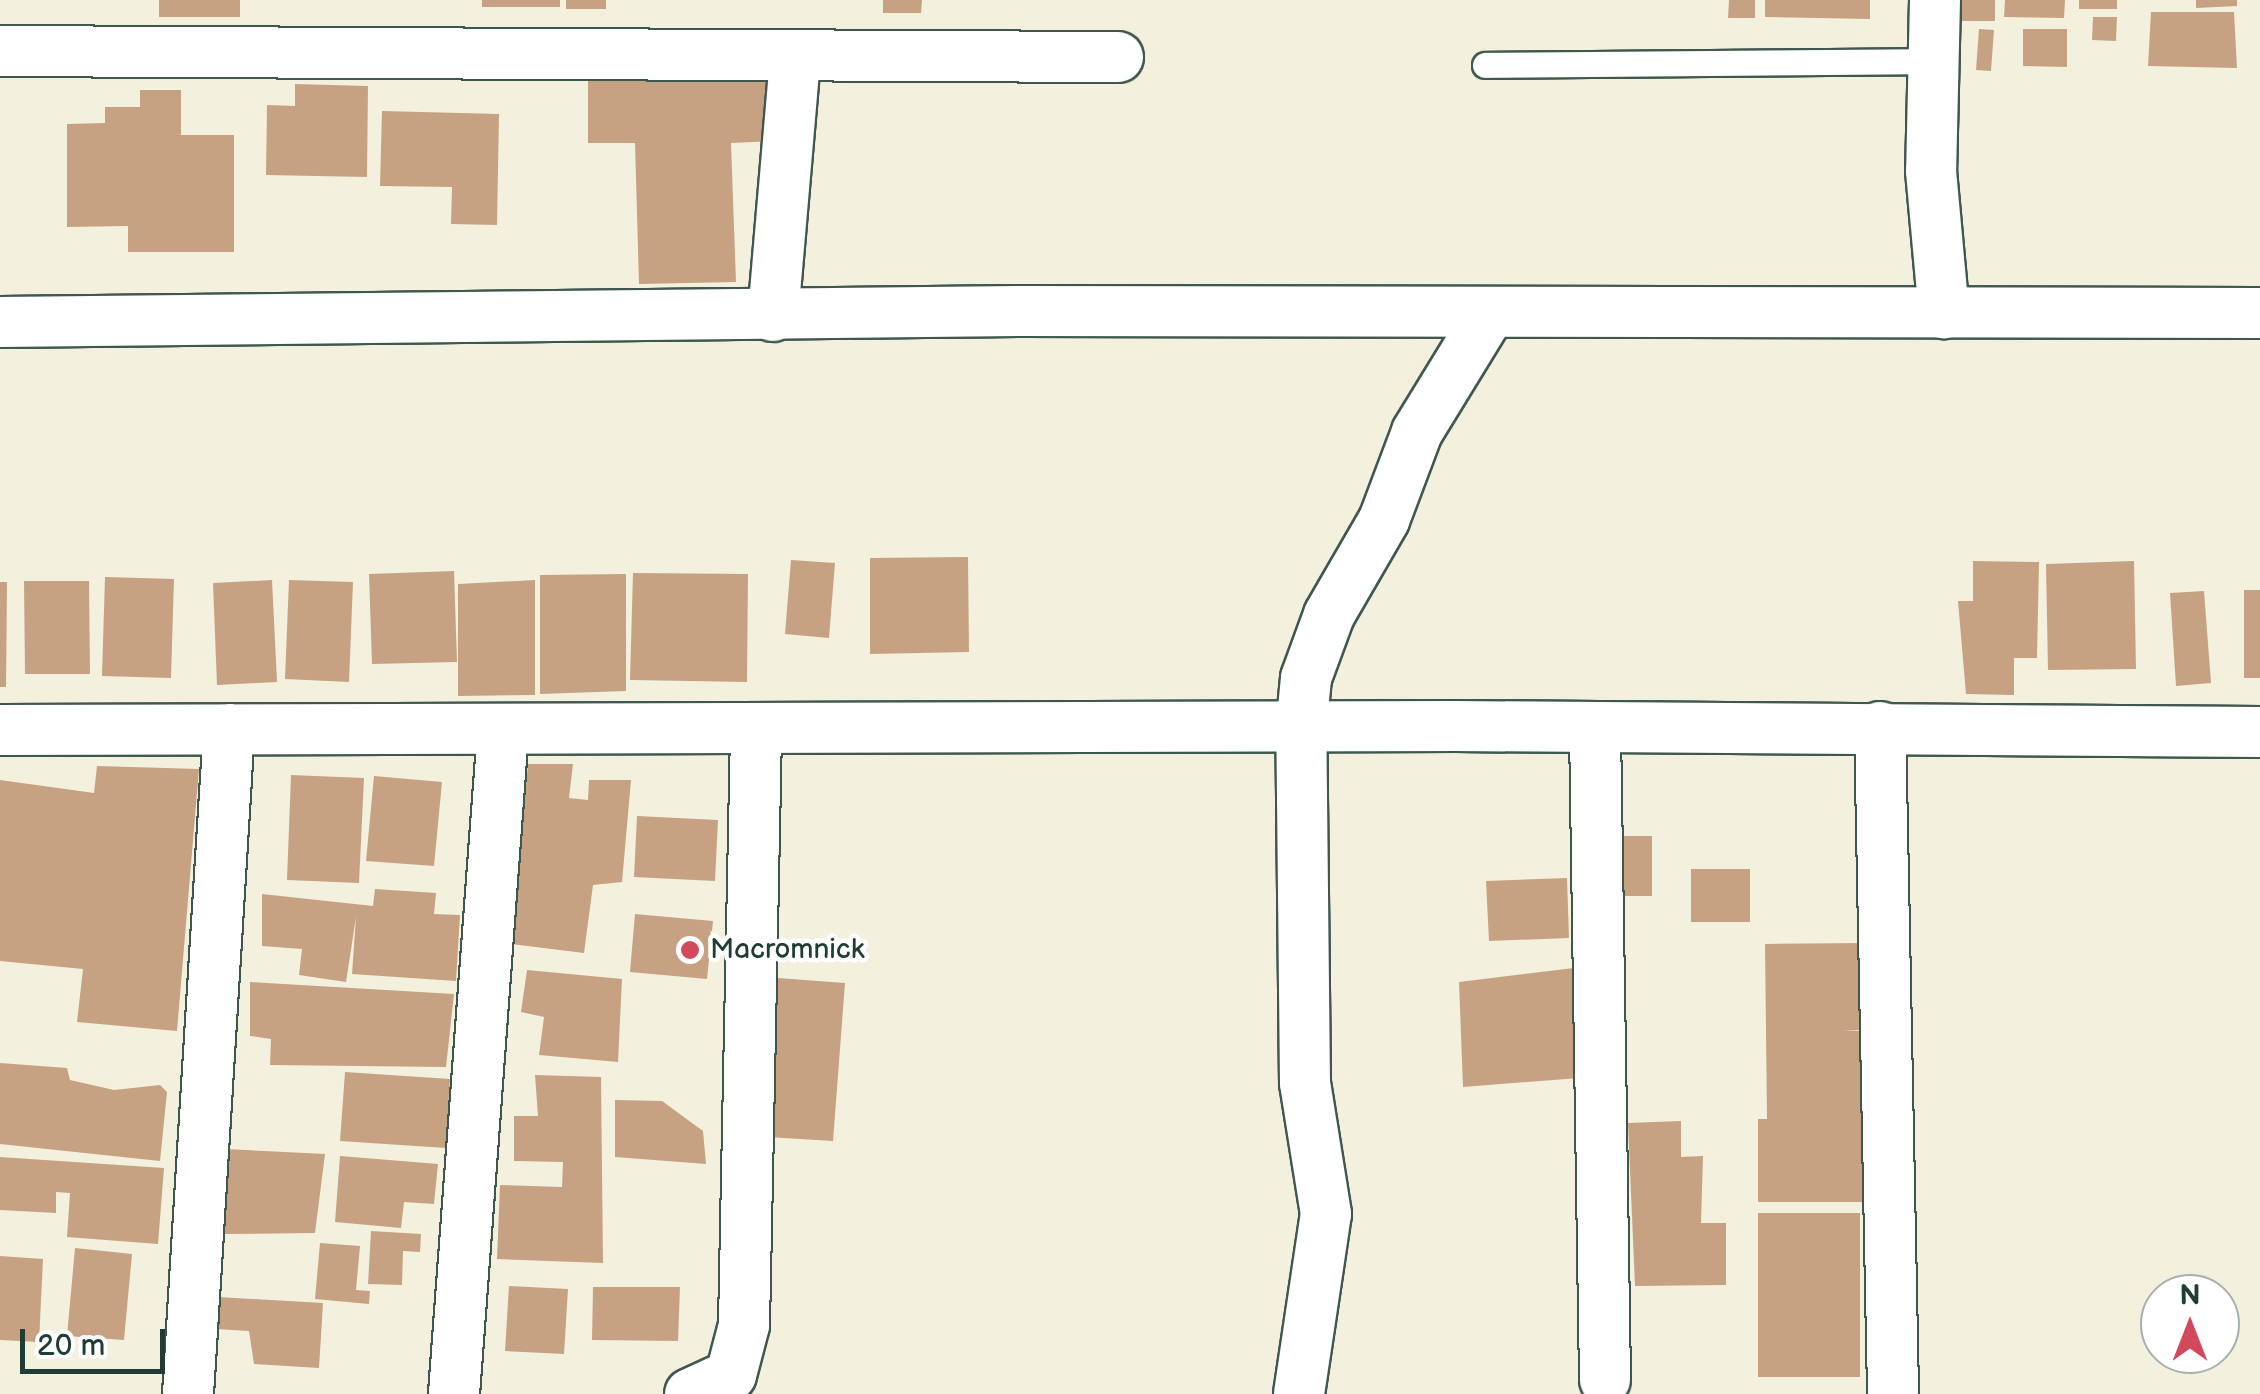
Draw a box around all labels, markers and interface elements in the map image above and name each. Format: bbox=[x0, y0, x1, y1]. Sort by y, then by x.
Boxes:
place label: Macromnick bbox=[710, 933, 864, 967]
marker: Macromnick bbox=[679, 939, 701, 961]
north arrow bbox=[2140, 1274, 2240, 1374]
text: N bbox=[2179, 1279, 2201, 1312]
scale bar bbox=[25, 1309, 170, 1371]
text: 20 m bbox=[37, 1328, 105, 1364]

